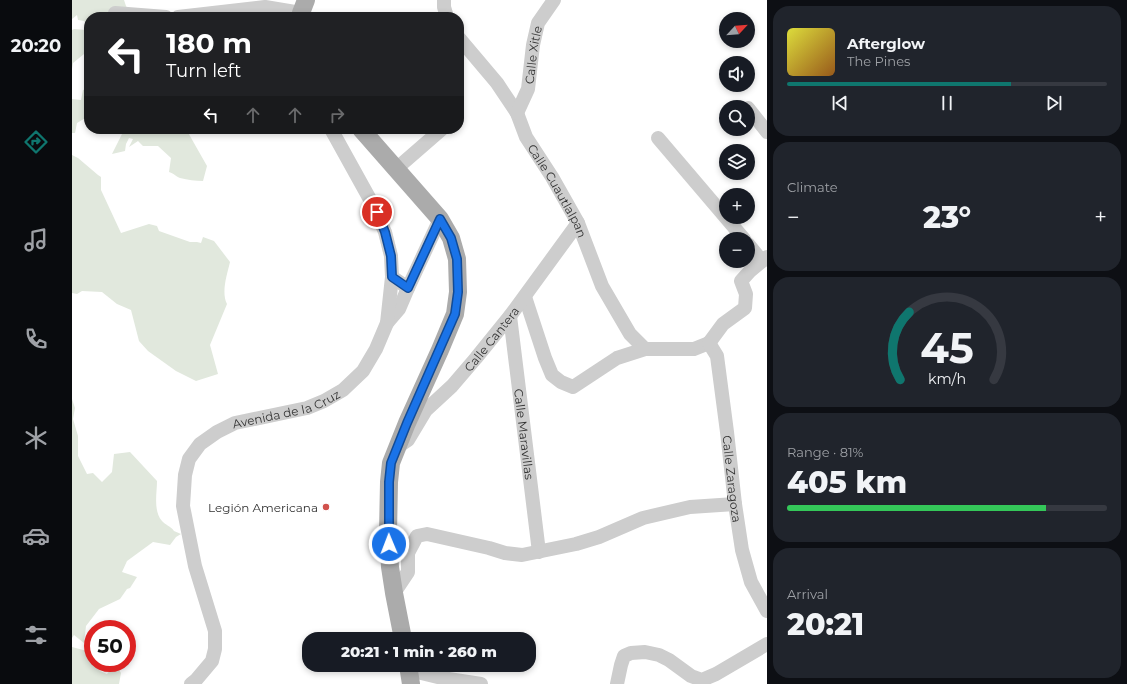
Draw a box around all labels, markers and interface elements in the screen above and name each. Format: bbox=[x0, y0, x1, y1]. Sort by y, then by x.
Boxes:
north arrow bbox=[719, 12, 755, 48]
map controls bbox=[719, 12, 755, 268]
street label: Calle Xitle bbox=[521, 24, 545, 85]
text: 180 m bbox=[166, 26, 252, 60]
icon: left bbox=[100, 28, 152, 80]
text: Afterglow bbox=[847, 34, 925, 53]
text: 20:20 bbox=[11, 35, 61, 57]
text: The Pines bbox=[847, 53, 910, 69]
button: sound bbox=[719, 56, 755, 92]
text: Turn left bbox=[166, 60, 241, 82]
icon: previous bbox=[829, 92, 851, 114]
icon: pause bbox=[936, 92, 958, 114]
icon: next bbox=[1043, 92, 1065, 114]
button: search bbox=[719, 100, 755, 136]
icon: left bbox=[200, 104, 222, 126]
icon: ahead bbox=[242, 104, 264, 126]
icon: ahead bbox=[284, 104, 306, 126]
icon: right bbox=[326, 104, 348, 126]
icon: directions bbox=[22, 128, 50, 156]
street label: Calle Cuautlalpan bbox=[525, 141, 590, 239]
button: layers bbox=[719, 144, 755, 180]
text: Climate bbox=[787, 179, 838, 195]
button: + bbox=[719, 188, 755, 224]
pin bbox=[360, 195, 394, 229]
text: 23° bbox=[923, 199, 971, 236]
icon: arrive bbox=[366, 201, 388, 223]
text: − bbox=[787, 204, 800, 231]
text: + bbox=[1094, 204, 1107, 231]
icon: music bbox=[22, 226, 50, 254]
button: − bbox=[719, 232, 755, 268]
street label: Calle Cantera bbox=[460, 303, 522, 374]
text: 45 bbox=[920, 323, 974, 373]
icon: phone bbox=[22, 325, 50, 353]
text: km/h bbox=[928, 370, 966, 388]
street label: Avenida de la Cruz bbox=[231, 386, 342, 431]
street label: Calle Maravillas bbox=[511, 388, 538, 481]
icon: climate bbox=[22, 424, 50, 452]
street label: Calle Zaragoza bbox=[720, 434, 745, 523]
text: Range · 81% bbox=[787, 444, 863, 460]
text: 405 km bbox=[787, 464, 907, 501]
place label: Legión Americana bbox=[208, 500, 318, 515]
marker: Legión Americana bbox=[321, 502, 331, 512]
icon: car bbox=[22, 522, 50, 550]
position arrow bbox=[368, 523, 410, 565]
text: Arrival bbox=[787, 586, 828, 602]
text: 20:21 bbox=[787, 606, 864, 643]
speed limit sign: 50 bbox=[84, 620, 136, 672]
icon: filters bbox=[22, 621, 50, 649]
text: 20:21 · 1 min · 260 m bbox=[341, 642, 497, 661]

